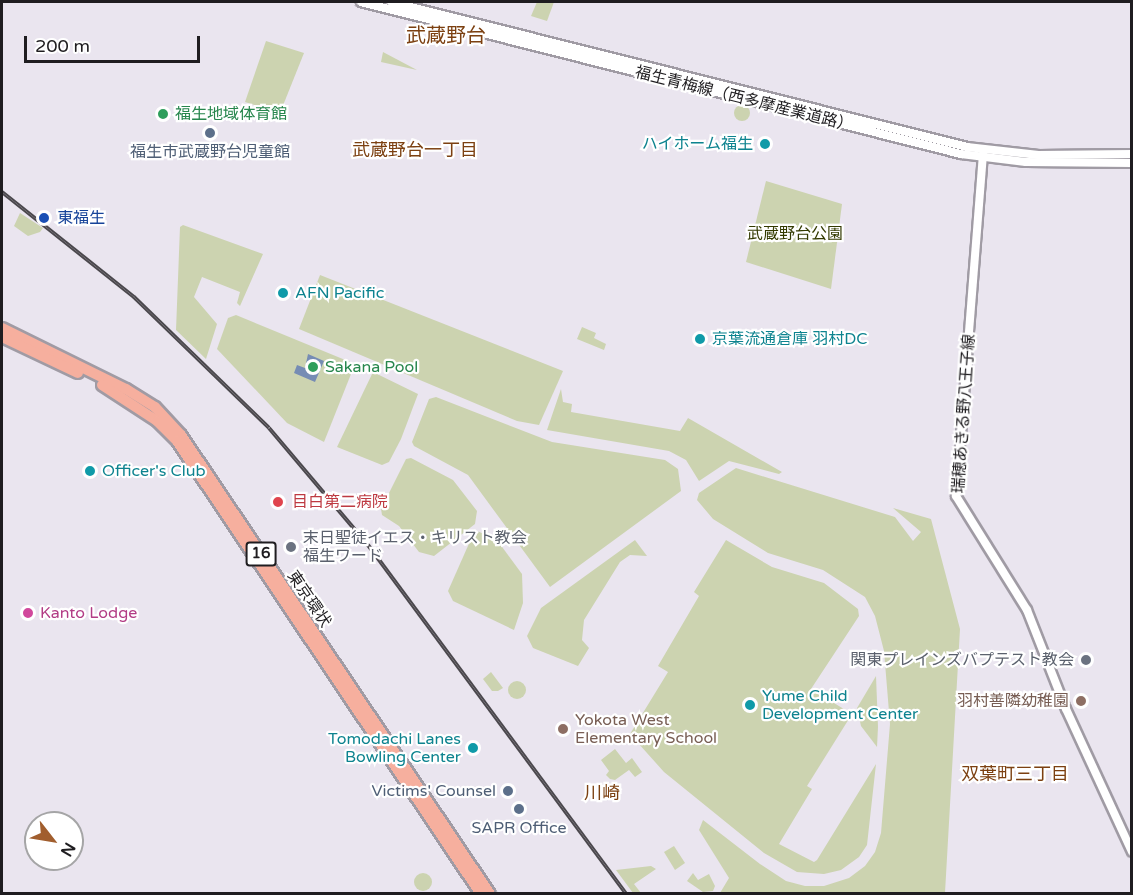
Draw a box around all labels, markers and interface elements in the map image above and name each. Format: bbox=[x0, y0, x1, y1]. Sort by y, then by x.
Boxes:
scale bar bbox=[27, 24, 202, 62]
district label: 武蔵野台 bbox=[406, 24, 486, 48]
text: 200 m bbox=[35, 35, 90, 57]
street label: 福生青梅線（西多摩産業道路） bbox=[633, 63, 855, 135]
place label: 福生地域体育館 bbox=[175, 104, 287, 124]
marker: 福生地域体育館 bbox=[156, 107, 170, 121]
marker: 福生市武蔵野台児童館 bbox=[203, 126, 217, 140]
place label: ハイホーム福生 bbox=[641, 134, 753, 154]
marker: ハイホーム福生 bbox=[758, 137, 772, 151]
district label: 武蔵野台一丁目 bbox=[352, 139, 478, 161]
place label: 福生市武蔵野台児童館 bbox=[130, 142, 290, 162]
place label: 東福生 bbox=[57, 208, 105, 228]
marker: 東福生 bbox=[35, 209, 53, 227]
park label: 武蔵野台公園 bbox=[747, 224, 843, 244]
place label: AFN Pacific bbox=[295, 283, 384, 303]
marker: AFN Pacific bbox=[276, 286, 290, 300]
place label: 京葉流通倉庫 羽村DC bbox=[712, 329, 867, 349]
marker: 京葉流通倉庫 羽村DC bbox=[693, 332, 707, 346]
street label: 瑞穂あきる野八王子線 bbox=[949, 334, 979, 494]
place label: Sakana Pool bbox=[325, 357, 418, 377]
marker: Sakana Pool bbox=[306, 360, 320, 374]
place label: Officer's Club bbox=[102, 461, 205, 481]
marker: Officer's Club bbox=[83, 464, 97, 478]
place label: 目白第二病院 bbox=[292, 492, 388, 512]
marker: 目白第二病院 bbox=[269, 493, 287, 511]
place label: 末日聖徒イエス・キリスト教会 福生ワード bbox=[303, 528, 527, 566]
marker: 末日聖徒イエス・キリスト教会 福生ワード bbox=[284, 540, 298, 554]
road number: 16 bbox=[244, 542, 278, 566]
street label: 東京環状 bbox=[283, 567, 335, 631]
place label: Kanto Lodge bbox=[40, 603, 137, 623]
marker: Kanto Lodge bbox=[21, 606, 35, 620]
place label: 関東プレインズバプテスト教会 bbox=[850, 650, 1074, 670]
marker: 関東プレインズバプテスト教会 bbox=[1079, 653, 1093, 667]
place label: Yume Child Development Center bbox=[762, 686, 918, 724]
place label: 羽村善隣幼稚園 bbox=[957, 691, 1069, 711]
marker: 羽村善隣幼稚園 bbox=[1074, 694, 1088, 708]
marker: Yume Child Development Center bbox=[743, 698, 757, 712]
place label: Yokota West Elementary School bbox=[575, 710, 717, 748]
marker: Yokota West Elementary School bbox=[556, 722, 570, 736]
place label: Tomodachi Lanes Bowling Center bbox=[328, 729, 461, 767]
marker: Tomodachi Lanes Bowling Center bbox=[466, 741, 480, 755]
district label: 双葉町三丁目 bbox=[961, 763, 1069, 785]
place label: Victims' Counsel bbox=[372, 781, 496, 801]
district label: 川崎 bbox=[584, 782, 620, 804]
marker: Victims' Counsel bbox=[501, 784, 515, 798]
marker: SAPR Office bbox=[512, 802, 526, 816]
north arrow bbox=[24, 811, 84, 871]
place label: SAPR Office bbox=[471, 818, 567, 838]
text: N bbox=[56, 839, 80, 860]

